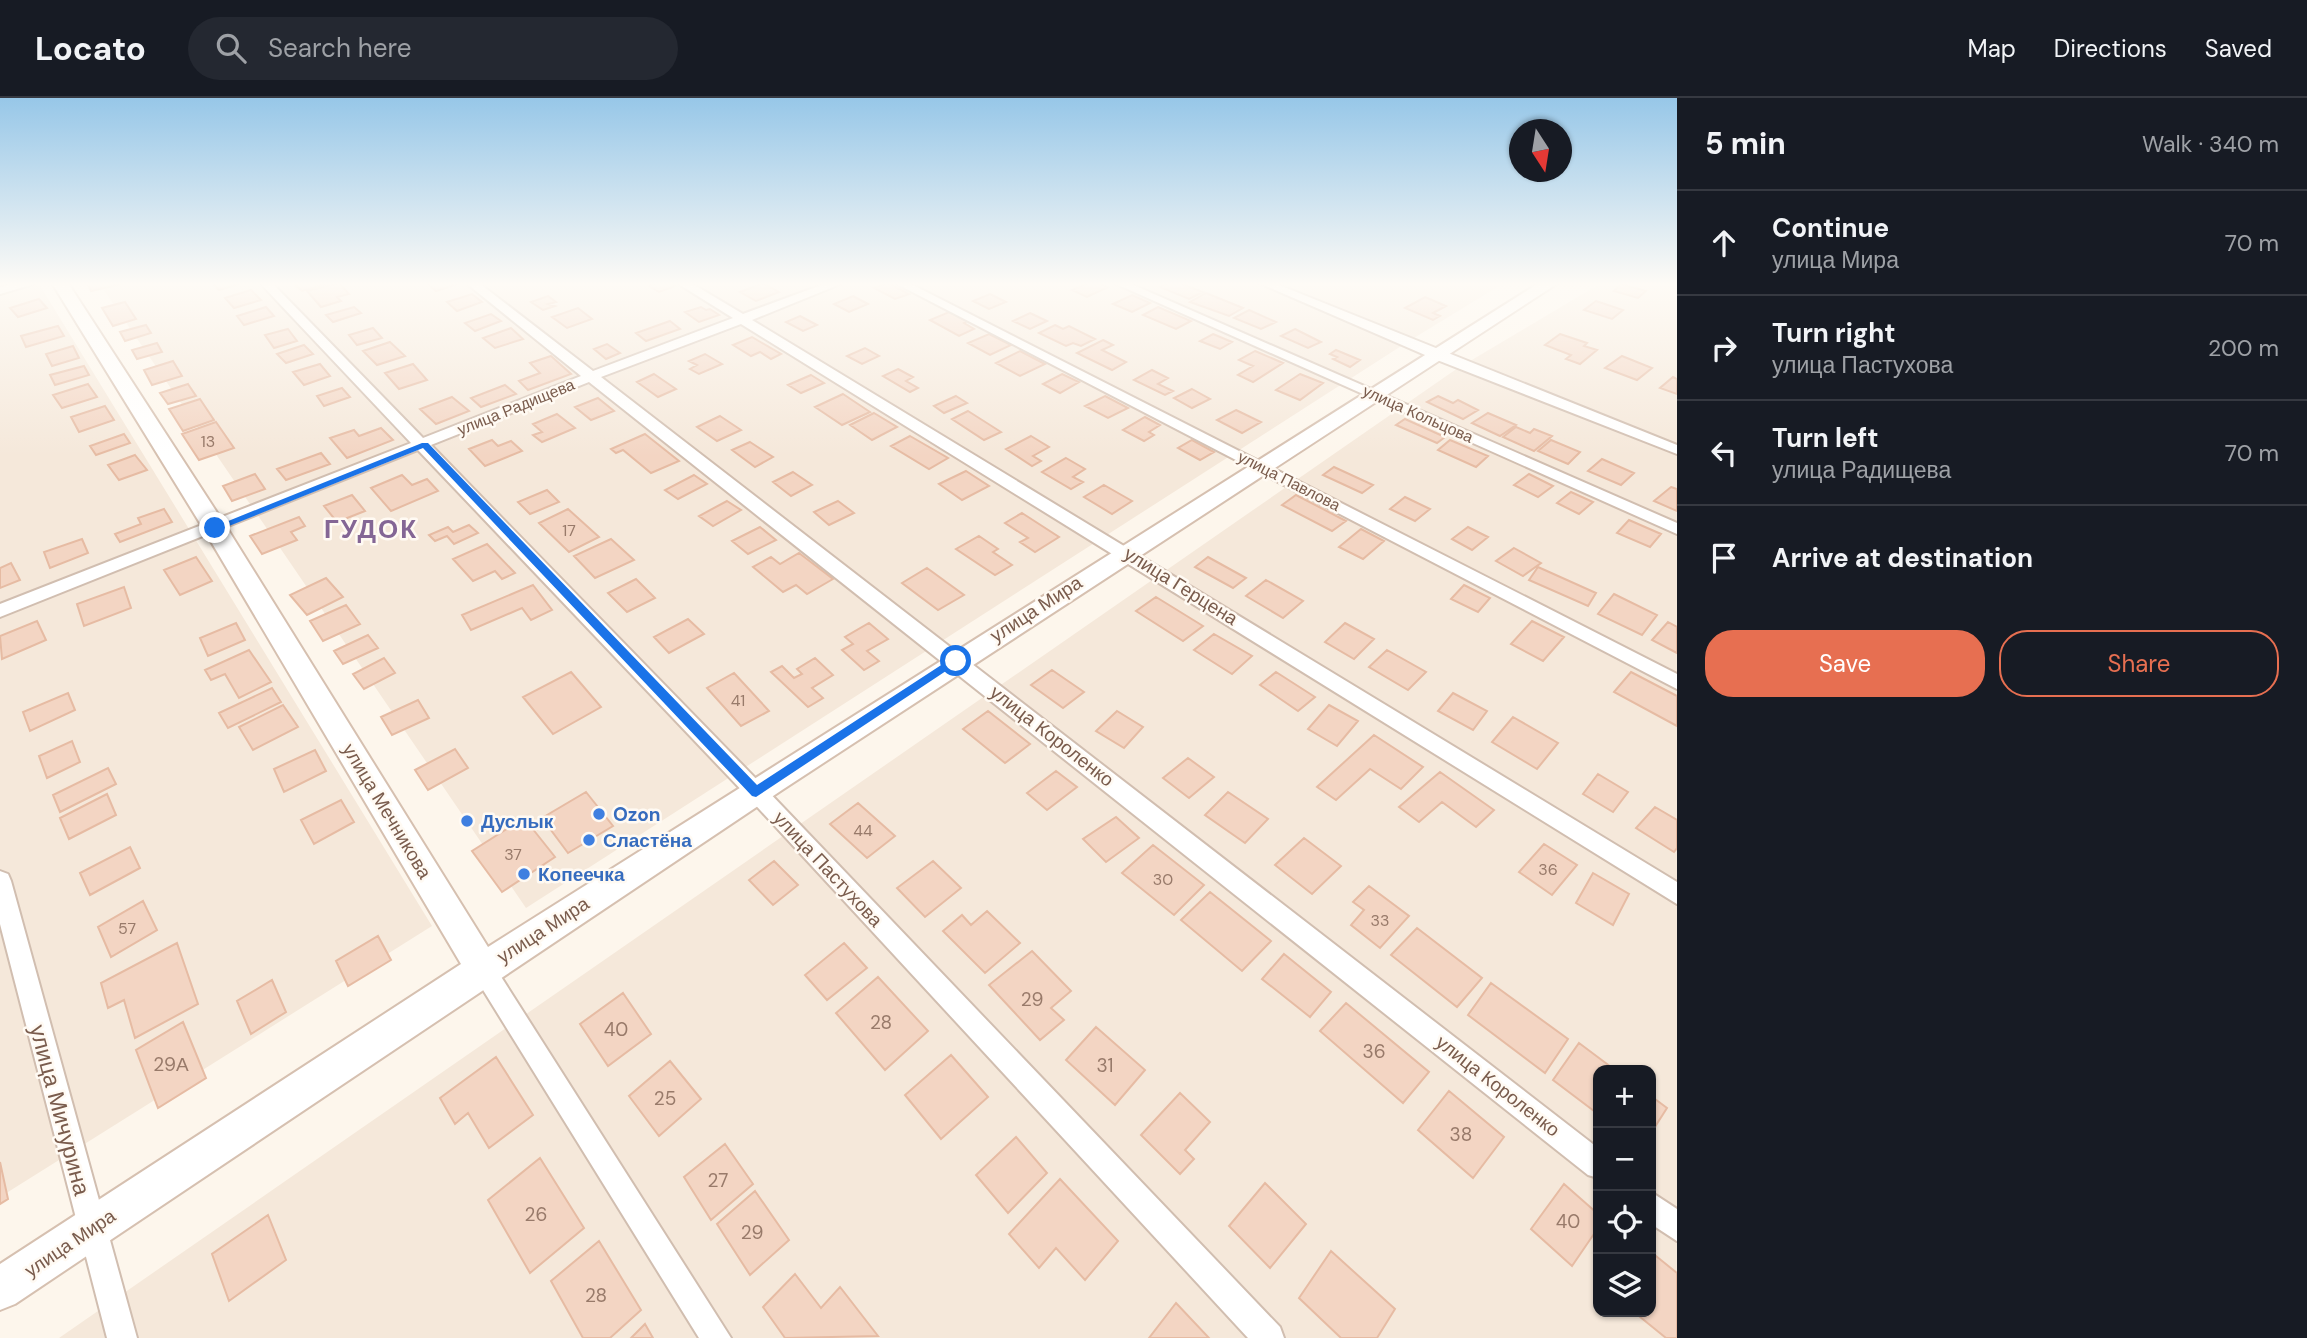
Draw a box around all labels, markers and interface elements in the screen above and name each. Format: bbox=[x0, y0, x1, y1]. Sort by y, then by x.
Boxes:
search box bbox=[188, 17, 678, 80]
text: Locato bbox=[35, 27, 146, 70]
icon: search bbox=[212, 29, 250, 67]
text: Search here bbox=[268, 31, 411, 65]
text: Map bbox=[1968, 33, 2016, 64]
text: Directions bbox=[2054, 33, 2167, 64]
text: Saved bbox=[2205, 33, 2272, 64]
north arrow bbox=[1509, 119, 1572, 182]
text: 5 min bbox=[1705, 124, 1786, 163]
text: Walk · 340 m bbox=[2142, 129, 2279, 159]
text: Continue bbox=[1772, 211, 1889, 245]
icon: ahead bbox=[1705, 224, 1743, 262]
text: 70 m bbox=[2225, 228, 2279, 258]
text: улица Мира bbox=[1772, 245, 1899, 275]
text: Turn right bbox=[1772, 316, 1896, 350]
icon: right bbox=[1705, 329, 1743, 367]
text: 200 m bbox=[2208, 333, 2279, 363]
text: улица Пастухова bbox=[1772, 350, 1953, 380]
street label: улица Радищева bbox=[454, 374, 578, 440]
street label: улица Кольцова bbox=[1359, 380, 1477, 448]
text: Turn left bbox=[1772, 421, 1879, 455]
house number: 13 bbox=[201, 431, 215, 452]
icon: left bbox=[1705, 434, 1743, 472]
text: 70 m bbox=[2225, 438, 2279, 468]
street label: улица Павлова bbox=[1234, 446, 1344, 516]
text: улица Радищева bbox=[1772, 455, 1951, 485]
route end bbox=[199, 512, 230, 543]
district label: ГУДОК bbox=[324, 512, 418, 546]
house number: 17 bbox=[562, 520, 576, 541]
icon: arrive bbox=[1705, 539, 1743, 577]
street label: улица Герцена bbox=[1119, 541, 1243, 631]
text: Arrive at destination bbox=[1772, 541, 2033, 575]
street label: улица Мира bbox=[985, 570, 1087, 648]
button: Save bbox=[1705, 630, 1985, 697]
button: Share bbox=[1999, 630, 2279, 697]
route start bbox=[940, 645, 971, 676]
street label: улица Короленко bbox=[985, 680, 1119, 792]
house number: 41 bbox=[731, 690, 745, 711]
street label: улица Мечникова bbox=[337, 739, 438, 884]
place label: Ozon bbox=[613, 802, 661, 827]
marker: Ozon bbox=[591, 806, 607, 822]
street label: улица Пастухова bbox=[768, 806, 888, 933]
place label: Дуслык bbox=[481, 809, 554, 834]
marker: Дуслык bbox=[459, 813, 475, 829]
house number: 44 bbox=[853, 820, 873, 841]
place label: Сластёна bbox=[603, 828, 692, 853]
marker: Сластёна bbox=[581, 832, 597, 848]
house number: 37 bbox=[504, 844, 522, 865]
house number: 36 bbox=[1538, 859, 1558, 880]
place label: Копеечка bbox=[538, 862, 625, 887]
marker: Копеечка bbox=[516, 866, 532, 882]
house number: 30 bbox=[1153, 869, 1173, 890]
street label: улица Мира bbox=[492, 891, 594, 969]
house number: 33 bbox=[1371, 910, 1389, 931]
house number: 57 bbox=[118, 918, 136, 939]
house number: 29 bbox=[1021, 987, 1043, 1012]
house number: 28 bbox=[870, 1010, 892, 1035]
house number: 40 bbox=[604, 1017, 628, 1042]
street label: улица Мичурина bbox=[23, 1021, 97, 1199]
street label: улица Короленко bbox=[1431, 1030, 1565, 1142]
house number: 36 bbox=[1362, 1039, 1386, 1064]
house number: 29А bbox=[153, 1052, 189, 1077]
house number: 31 bbox=[1097, 1053, 1113, 1078]
map controls bbox=[1593, 1065, 1656, 1317]
button: + bbox=[1593, 1065, 1656, 1128]
house number: 25 bbox=[654, 1086, 676, 1111]
house number: 38 bbox=[1450, 1122, 1472, 1147]
button: − bbox=[1593, 1128, 1656, 1191]
house number: 27 bbox=[708, 1168, 728, 1193]
button: locate bbox=[1593, 1191, 1656, 1254]
house number: 26 bbox=[525, 1202, 547, 1227]
street label: улица Мира bbox=[20, 1203, 121, 1283]
house number: 40 bbox=[1556, 1209, 1580, 1234]
house number: 29 bbox=[741, 1220, 763, 1245]
button: layers bbox=[1593, 1254, 1656, 1317]
house number: 28 bbox=[585, 1283, 607, 1308]

